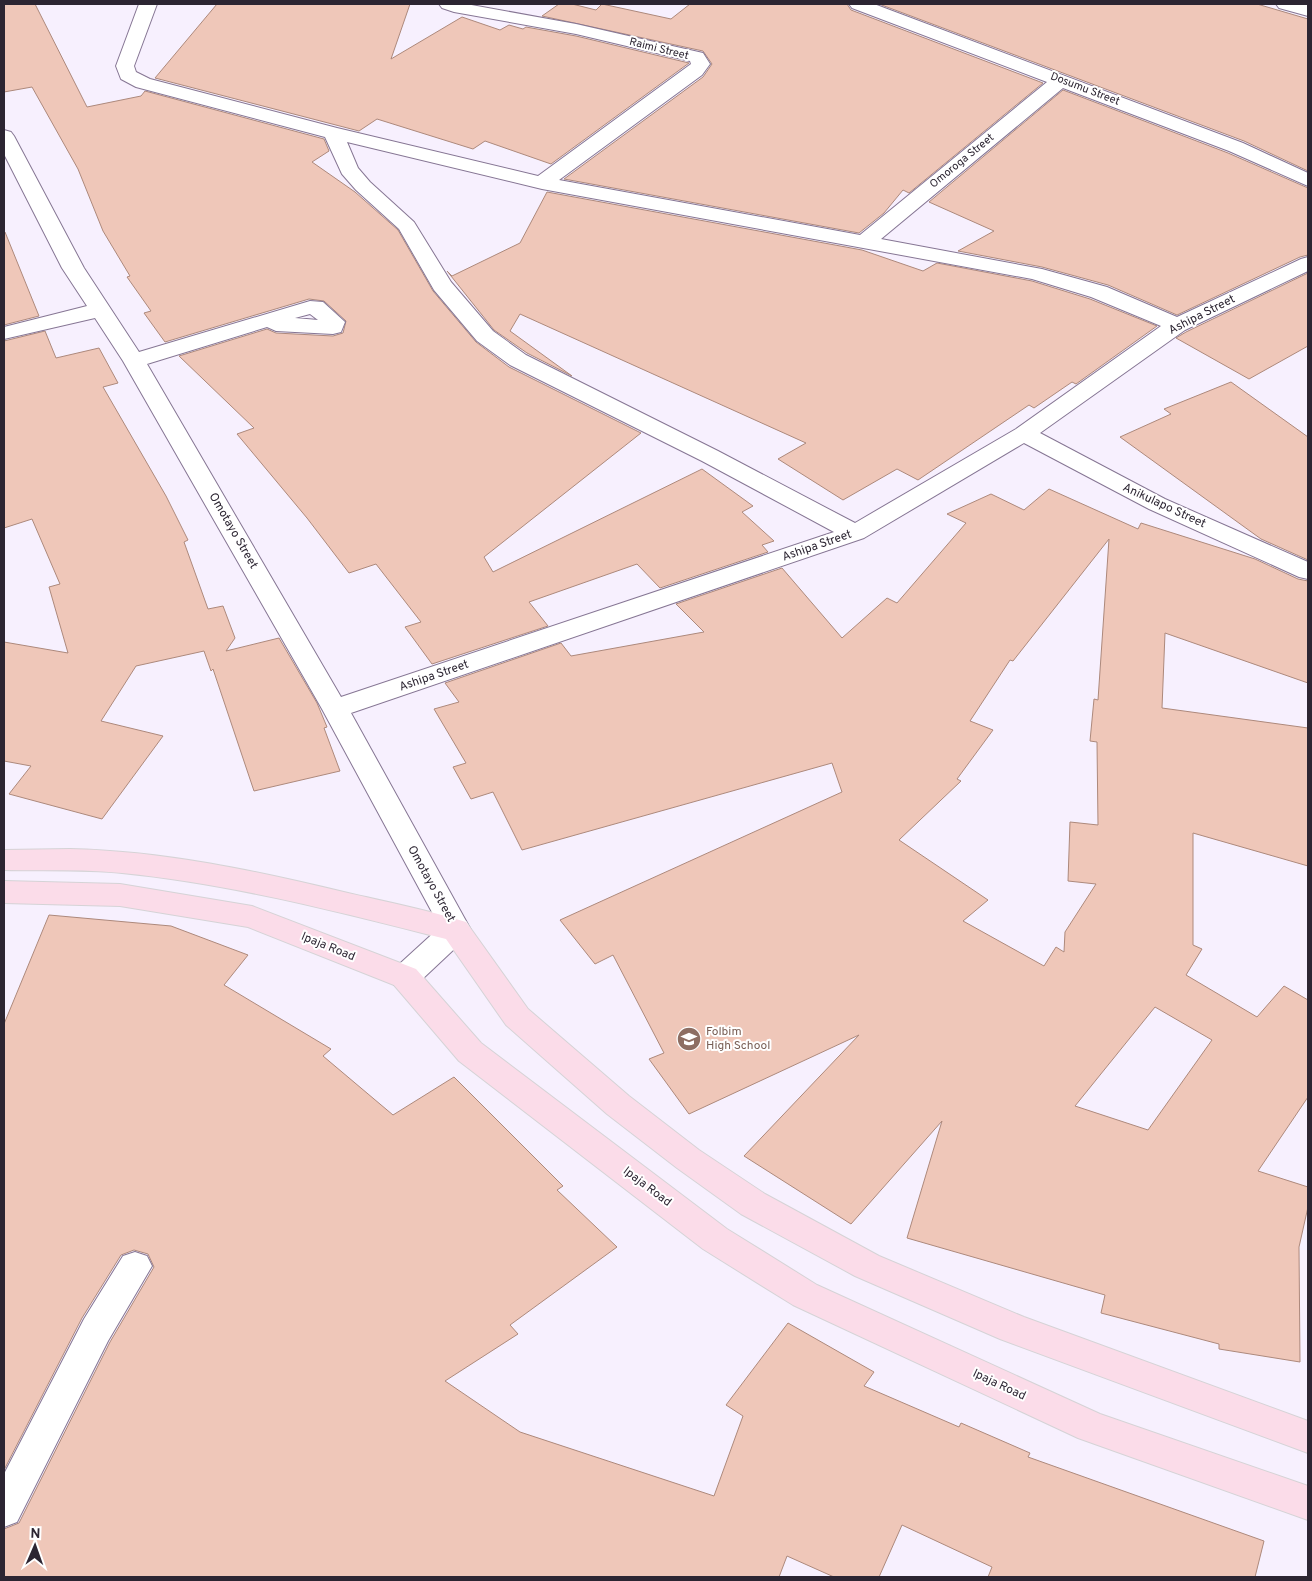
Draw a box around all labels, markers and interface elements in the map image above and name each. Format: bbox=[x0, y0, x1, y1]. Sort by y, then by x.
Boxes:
street label: Raimi Street bbox=[628, 35, 690, 63]
street label: Dosumu Street bbox=[1048, 69, 1122, 109]
street label: Omoroga Street bbox=[927, 131, 997, 191]
street label: Ashipa Street bbox=[1166, 291, 1238, 339]
street label: Anikulapo Street bbox=[1120, 480, 1208, 532]
street label: Omotayo Street bbox=[205, 490, 261, 572]
street label: Ashipa Street bbox=[780, 527, 854, 565]
street label: Ashipa Street bbox=[397, 657, 471, 695]
street label: Omotayo Street bbox=[403, 843, 459, 925]
street label: Ipaja Road bbox=[299, 929, 357, 965]
place label: Folbim High School bbox=[706, 1024, 770, 1054]
school or university icon: Folbim High School bbox=[676, 1026, 702, 1052]
street label: Ipaja Road bbox=[619, 1163, 675, 1211]
street label: Ipaja Road bbox=[970, 1366, 1028, 1404]
north arrow bbox=[10, 1521, 60, 1571]
text: N bbox=[30, 1526, 41, 1543]

